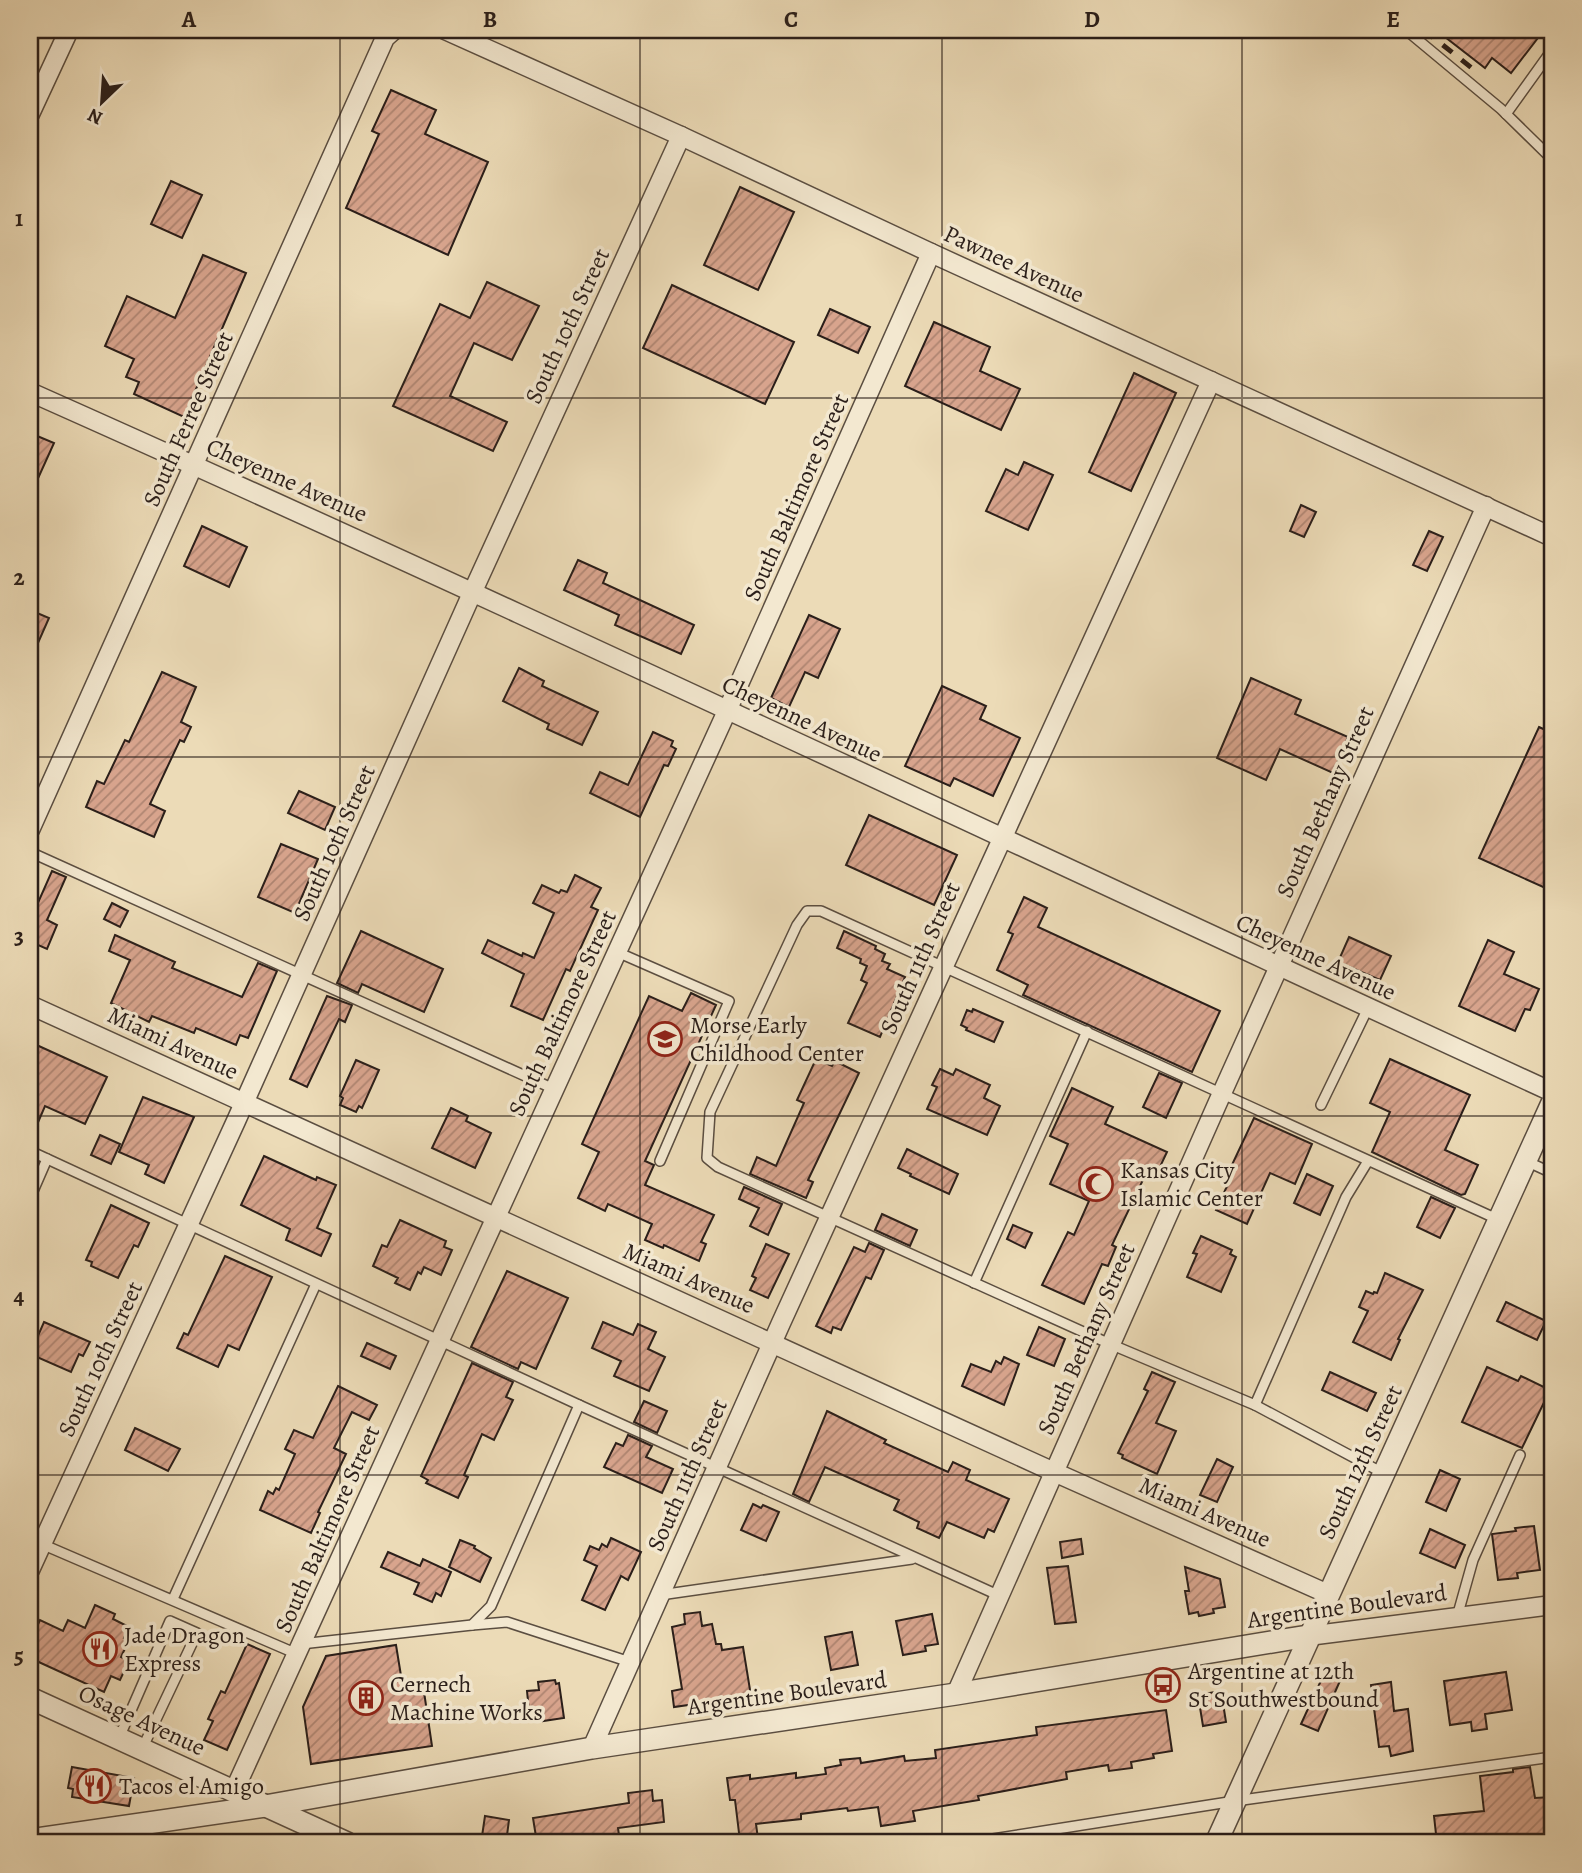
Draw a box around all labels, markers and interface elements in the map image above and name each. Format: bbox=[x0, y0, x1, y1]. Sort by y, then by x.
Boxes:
text: A bbox=[181, 4, 197, 35]
text: B bbox=[483, 4, 497, 35]
text: C bbox=[784, 4, 798, 35]
text: D bbox=[1084, 4, 1100, 35]
text: E bbox=[1386, 4, 1400, 35]
north arrow bbox=[66, 66, 136, 136]
text: N bbox=[83, 102, 107, 131]
text: 1 bbox=[15, 203, 23, 234]
street label: Pawnee Avenue bbox=[939, 218, 1089, 310]
street label: South 10th Street bbox=[517, 243, 617, 409]
street label: South Ferree Street bbox=[135, 327, 241, 511]
street label: South Baltimore Street bbox=[736, 388, 856, 606]
street label: Cheyenne Avenue bbox=[201, 430, 373, 530]
text: 2 bbox=[13, 562, 25, 593]
street label: Cheyenne Avenue bbox=[717, 668, 887, 770]
street label: South Bethany Street bbox=[1268, 701, 1382, 903]
street label: South 10th Street bbox=[285, 760, 383, 926]
street label: South 11th Street bbox=[872, 877, 968, 1039]
street label: South Baltimore Street bbox=[500, 905, 624, 1121]
street label: Cheyenne Avenue bbox=[1231, 906, 1401, 1008]
text: 3 bbox=[14, 921, 24, 952]
street label: Miami Avenue bbox=[102, 999, 244, 1087]
place label: Morse Early Childhood Center bbox=[690, 1009, 864, 1069]
school or university icon: Morse Early Childhood Center bbox=[646, 1020, 684, 1058]
place label: Kansas City Islamic Center bbox=[1120, 1154, 1263, 1214]
mosque icon: Kansas City Islamic Center bbox=[1077, 1165, 1115, 1203]
street label: Miami Avenue bbox=[618, 1235, 760, 1321]
street label: South Bethany Street bbox=[1029, 1238, 1143, 1440]
street label: South 10th Street bbox=[50, 1276, 150, 1442]
text: 4 bbox=[14, 1281, 25, 1312]
street label: South 12th Street bbox=[1310, 1380, 1410, 1544]
street label: South 11th Street bbox=[639, 1394, 735, 1556]
street label: South Baltimore Street bbox=[267, 1420, 387, 1638]
street label: Miami Avenue bbox=[1134, 1469, 1276, 1555]
street label: Argentine Boulevard bbox=[1244, 1576, 1449, 1636]
place label: Jade Dragon Express bbox=[124, 1619, 245, 1679]
restaurant icon: Jade Dragon Express bbox=[81, 1630, 119, 1668]
text: 5 bbox=[14, 1640, 24, 1671]
place label: Argentine at 12th St Southwestbound bbox=[1187, 1655, 1379, 1715]
street label: Argentine Boulevard bbox=[684, 1663, 889, 1723]
bus stop icon: Argentine at 12th St Southwestbound bbox=[1144, 1666, 1182, 1704]
place label: Cernech Machine Works bbox=[390, 1668, 543, 1728]
street label: Osage Avenue bbox=[73, 1677, 211, 1763]
building icon: Cernech Machine Works bbox=[347, 1679, 385, 1717]
restaurant icon: Tacos el Amigo bbox=[75, 1767, 113, 1805]
place label: Tacos el Amigo bbox=[119, 1770, 264, 1802]

